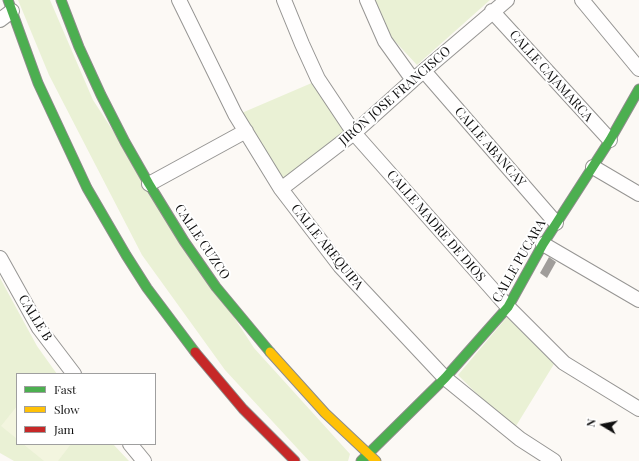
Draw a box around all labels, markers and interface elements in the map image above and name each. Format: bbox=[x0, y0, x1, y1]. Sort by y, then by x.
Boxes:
street label: CALLE CAJAMARCA bbox=[506, 27, 596, 125]
street label: JIRÓN JOSE FRANCISCO bbox=[336, 43, 454, 149]
street label: CALLE ABANCAY bbox=[451, 104, 529, 190]
street label: CALLE MADRE DE DIOS bbox=[383, 167, 489, 285]
street label: CALLE CUZCO bbox=[171, 201, 233, 283]
street label: CALLE AREQUIPA bbox=[288, 201, 366, 293]
street label: CALLE PUCARA bbox=[489, 217, 549, 305]
street label: CALLE B bbox=[15, 292, 55, 344]
legend bbox=[16, 373, 156, 445]
text: Fast bbox=[54, 381, 76, 397]
text: Slow bbox=[54, 401, 80, 417]
north arrow bbox=[583, 405, 623, 445]
text: N bbox=[583, 418, 599, 428]
text: Jam bbox=[54, 421, 74, 437]

